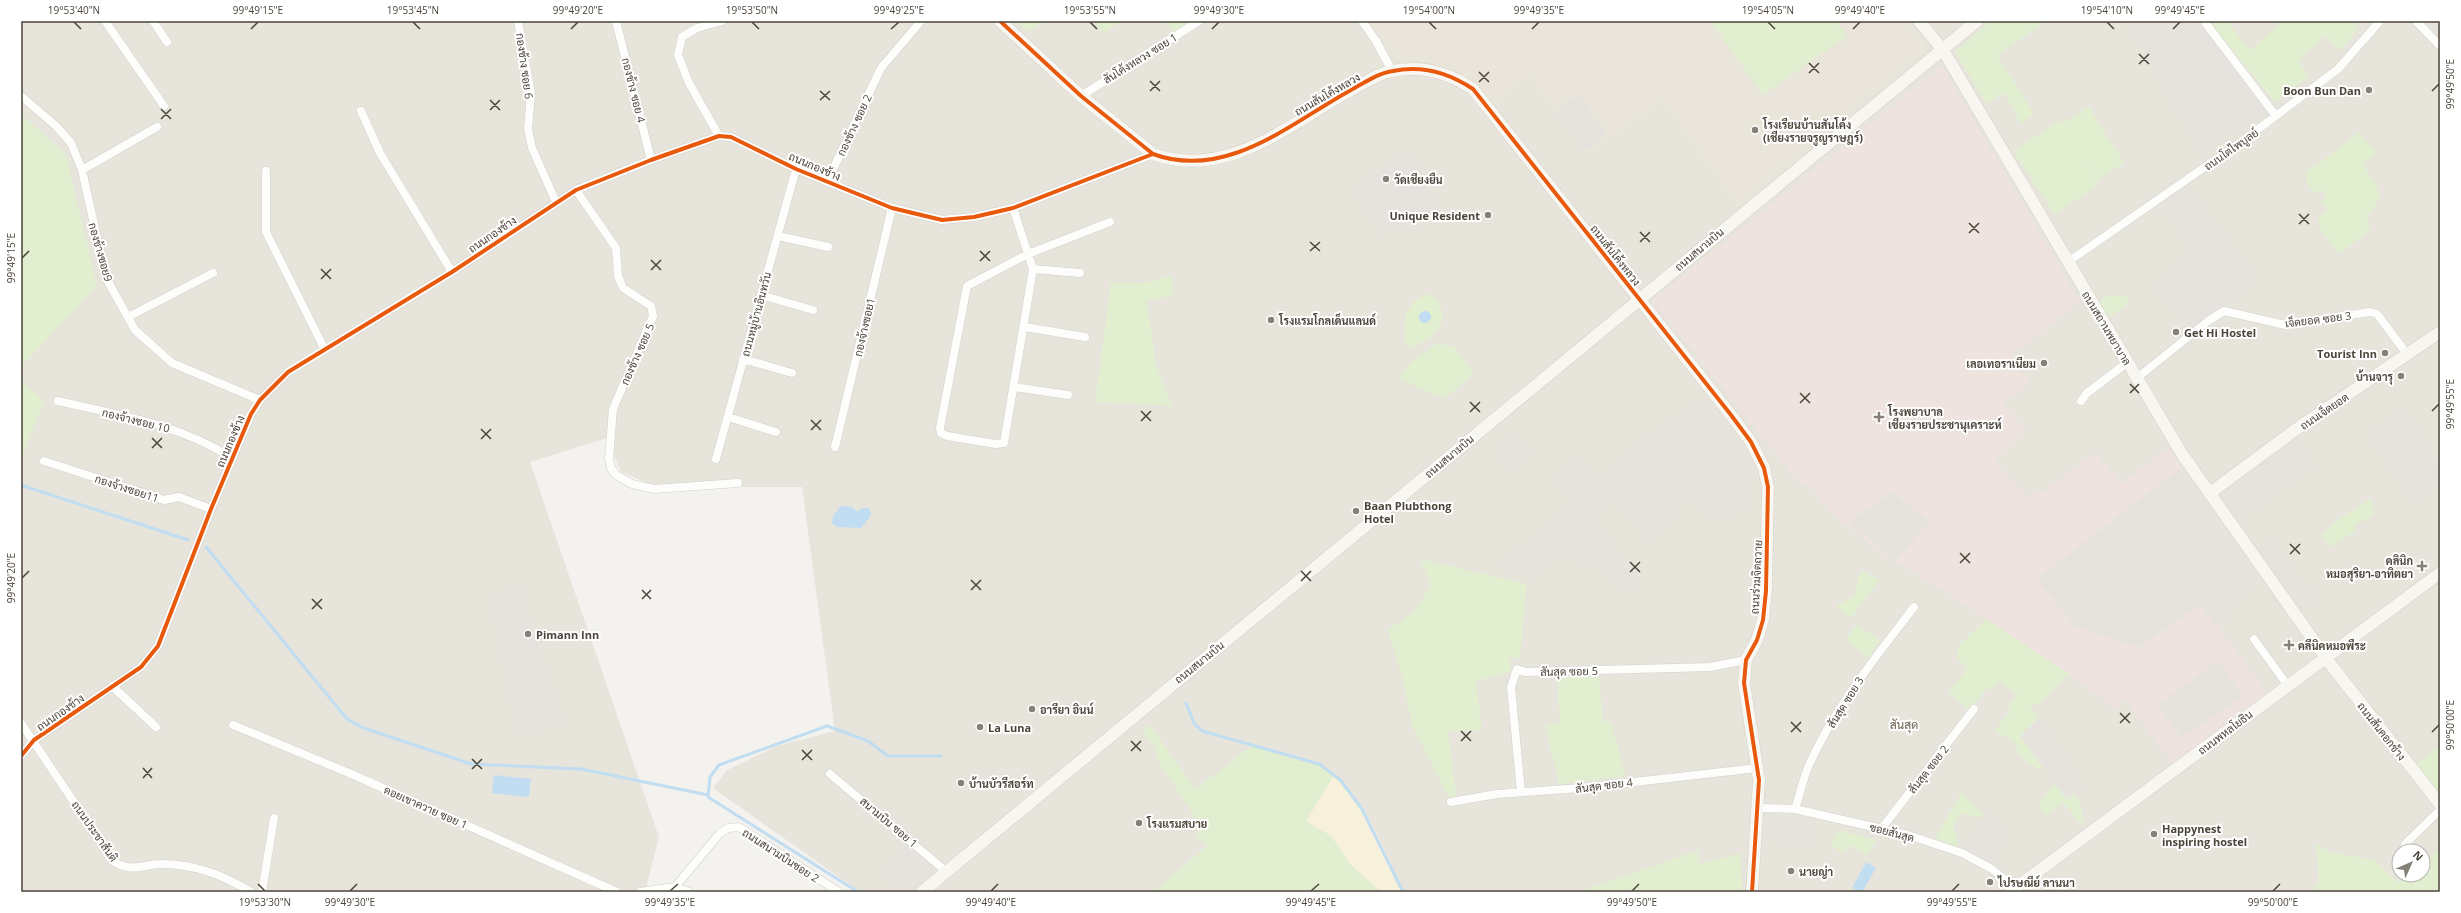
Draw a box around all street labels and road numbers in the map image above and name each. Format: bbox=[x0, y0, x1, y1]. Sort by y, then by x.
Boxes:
street label: สันโค้งหลวง ซอย 1 bbox=[1100, 29, 1180, 87]
street label: กองช้าง ซอย 6 bbox=[513, 32, 537, 100]
street label: กองช้าง ซอย 4 bbox=[619, 56, 649, 125]
street label: ถนนสันโค้งหลวง bbox=[1291, 69, 1363, 119]
street label: กองช้าง ซอย 2 bbox=[833, 92, 875, 158]
street label: ถนนโตไพบูลย์ bbox=[2201, 125, 2262, 174]
street label: ถนนกองช้าง bbox=[787, 148, 843, 184]
street label: ถนนกองช้าง bbox=[465, 212, 519, 256]
street label: กองช้างซอย9 bbox=[85, 221, 117, 283]
street label: ถนนสันโค้งหลวง bbox=[1587, 221, 1645, 289]
street label: ถนนสนามบิน bbox=[1671, 224, 1727, 274]
street label: ถนนหมู่บ้านอินทวัน bbox=[738, 270, 775, 358]
street label: ถนนสถานพยาบาล bbox=[2079, 288, 2135, 368]
street label: กองจ้างซอย1 bbox=[850, 296, 878, 358]
street label: เจ็ดยอด ซอย 3 bbox=[2284, 306, 2352, 331]
street label: กองช้าง ซอย 5 bbox=[617, 321, 657, 387]
street label: ถนนเจ็ดยอด bbox=[2296, 388, 2351, 433]
street label: กองจ้างซอย 10 bbox=[101, 404, 171, 436]
street label: ถนนกองช้าง bbox=[212, 413, 248, 469]
street label: ถนนสนามบิน bbox=[1421, 431, 1477, 481]
street label: กองจ้างซอย11 bbox=[93, 471, 161, 505]
street label: ถนนร่วมจิตถวาย bbox=[1747, 539, 1765, 615]
street label: ถนนสนามบิน bbox=[1171, 637, 1227, 687]
street label: สันสุด ซอย 5 bbox=[1540, 663, 1598, 681]
street label: สันสุด ซอย 3 bbox=[1823, 674, 1868, 732]
street label: ถนนกองช้าง bbox=[33, 690, 87, 734]
street label: ถนนสันคอกช้าง bbox=[2354, 699, 2410, 763]
street label: ถนนพหลโยธิน bbox=[2194, 706, 2256, 758]
street label: สันสุด ซอย 2 bbox=[1904, 742, 1953, 798]
street label: สันสุด ซอย 4 bbox=[1574, 774, 1635, 798]
street label: ดอยเขาควาย ซอย 1 bbox=[382, 782, 470, 832]
street label: สนามบิน ซอย 1 bbox=[857, 793, 921, 851]
street label: ถนนประชาสันติ bbox=[69, 798, 121, 864]
street label: ซอยสันสุด bbox=[1867, 819, 1916, 847]
street label: ถนนสนามบินซอย 2 bbox=[740, 825, 822, 885]

